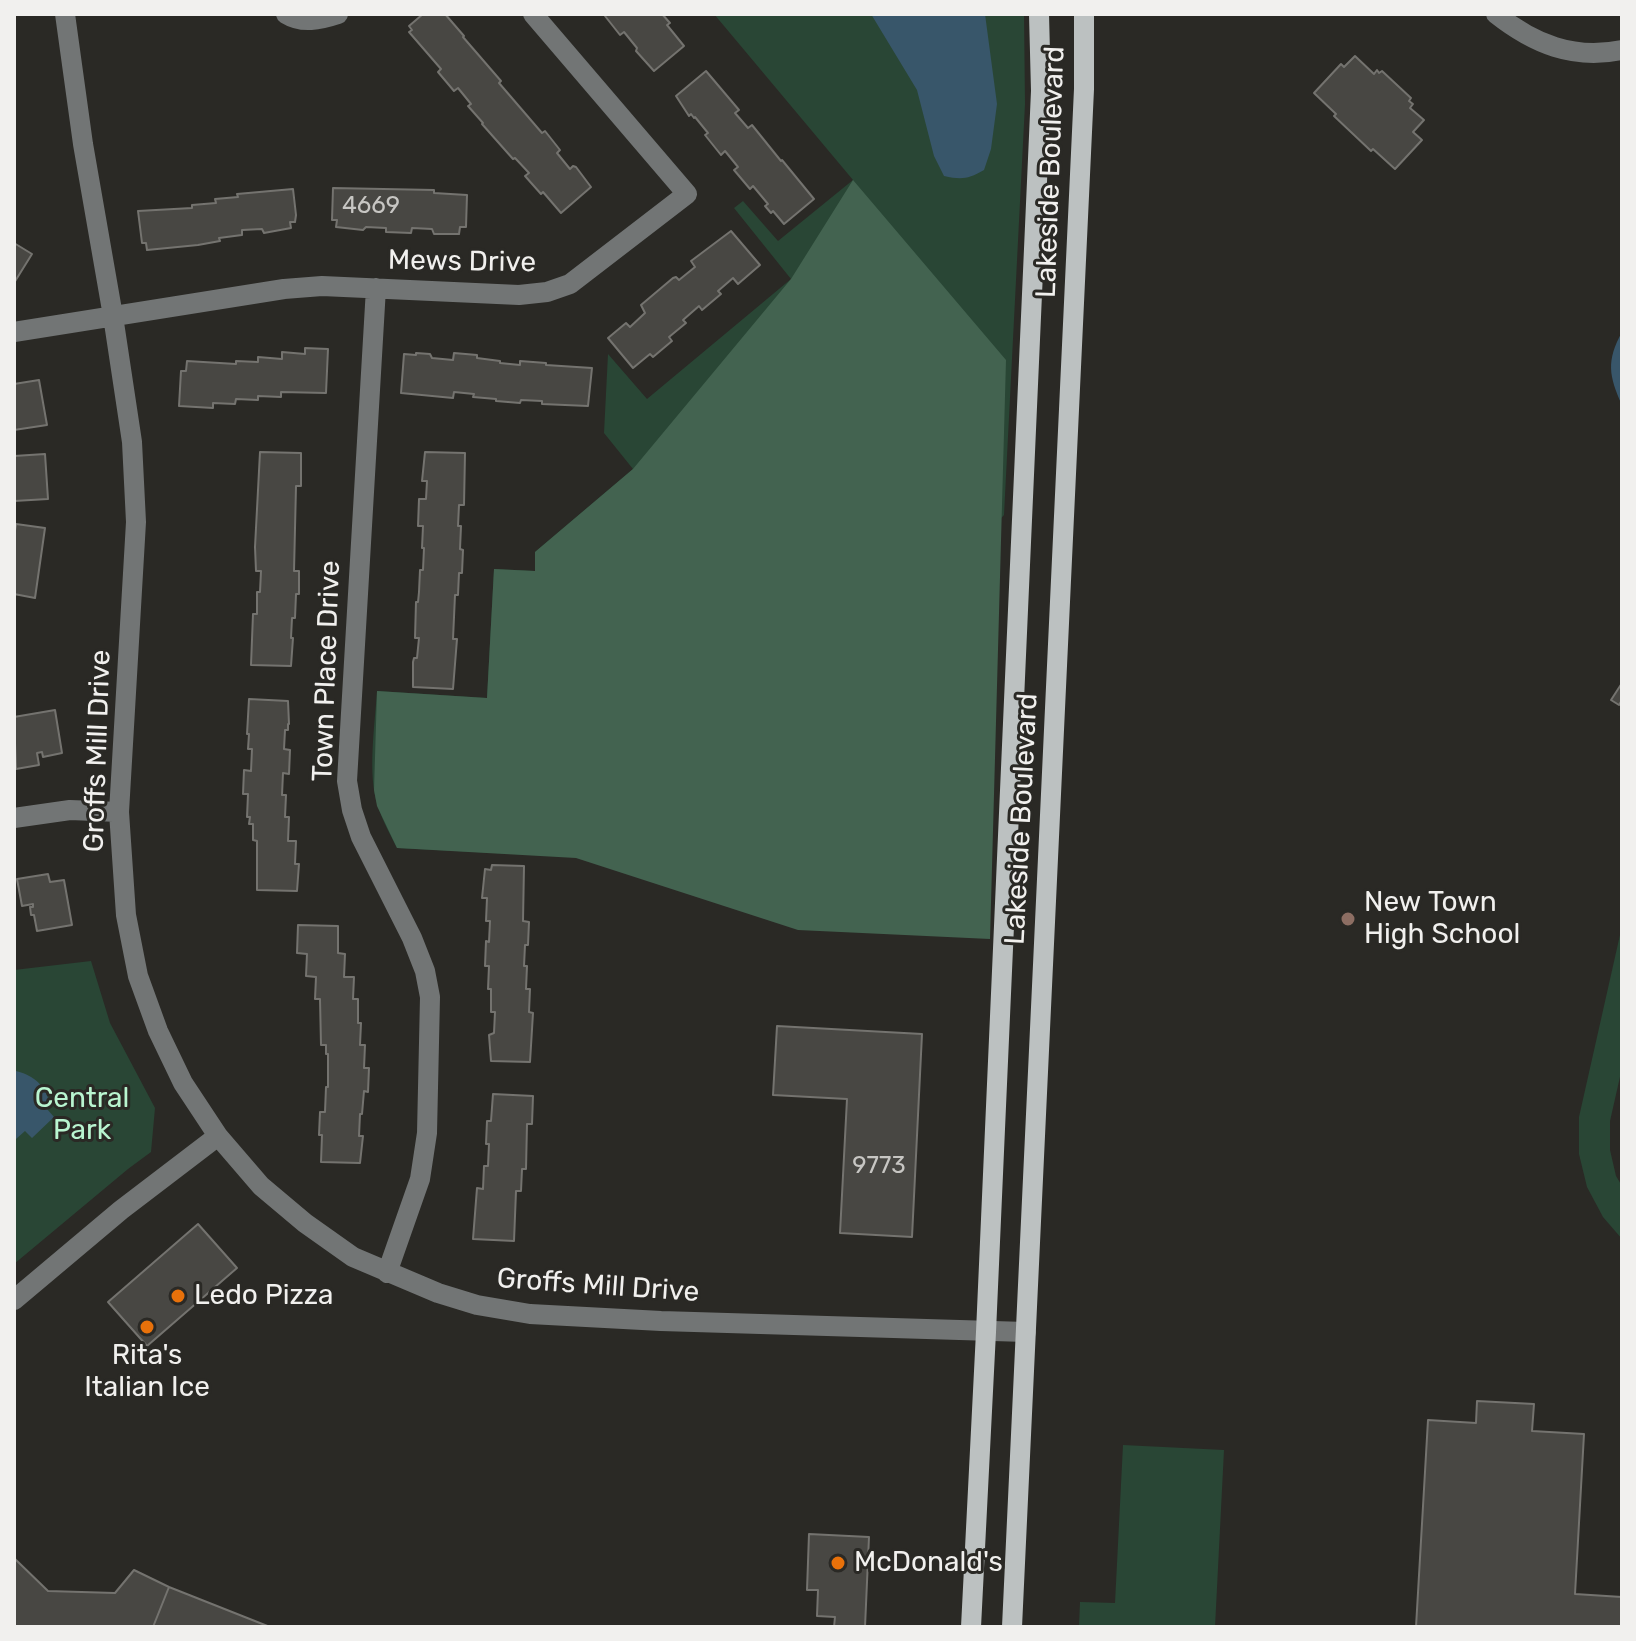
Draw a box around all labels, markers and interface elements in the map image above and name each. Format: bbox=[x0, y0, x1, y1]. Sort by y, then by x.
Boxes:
street label: Lakeside Boulevard bbox=[1030, 46, 1072, 298]
house number: 4669 bbox=[342, 192, 400, 220]
street label: Mews Drive bbox=[388, 244, 536, 280]
street label: Town Place Drive bbox=[306, 560, 348, 782]
street label: Groffs Mill Drive bbox=[78, 649, 118, 853]
street label: Lakeside Boulevard bbox=[999, 692, 1045, 946]
place label: New Town High School bbox=[1364, 886, 1520, 952]
marker: New Town High School bbox=[1339, 910, 1357, 928]
park label: Central Park bbox=[35, 1082, 129, 1148]
house number: 9773 bbox=[852, 1152, 906, 1180]
street label: Groffs Mill Drive bbox=[496, 1262, 700, 1310]
place label: Ledo Pizza bbox=[194, 1279, 333, 1313]
marker: Ledo Pizza bbox=[169, 1287, 187, 1305]
marker: Rita's Italian Ice bbox=[138, 1318, 156, 1336]
place label: Rita's Italian Ice bbox=[84, 1339, 210, 1405]
place label: McDonald's bbox=[854, 1546, 1003, 1580]
marker: McDonald's bbox=[829, 1554, 847, 1572]

